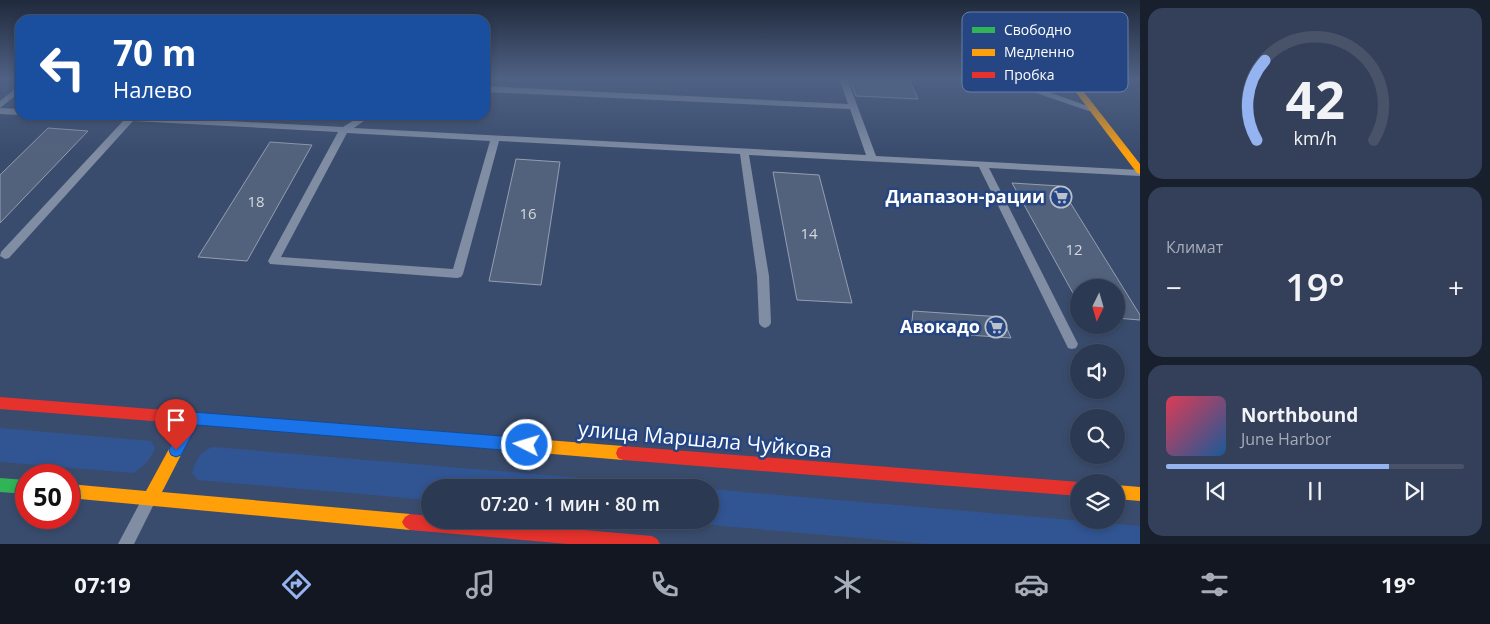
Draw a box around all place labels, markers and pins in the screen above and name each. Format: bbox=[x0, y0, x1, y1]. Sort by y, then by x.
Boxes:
place label: Диапазон-рации bbox=[885, 184, 1045, 208]
supermarket icon: Диапазон-рации bbox=[1049, 185, 1073, 209]
place label: Авокадо bbox=[900, 314, 980, 338]
supermarket icon: Авокадо bbox=[984, 315, 1008, 339]
pin bbox=[155, 399, 197, 450]

